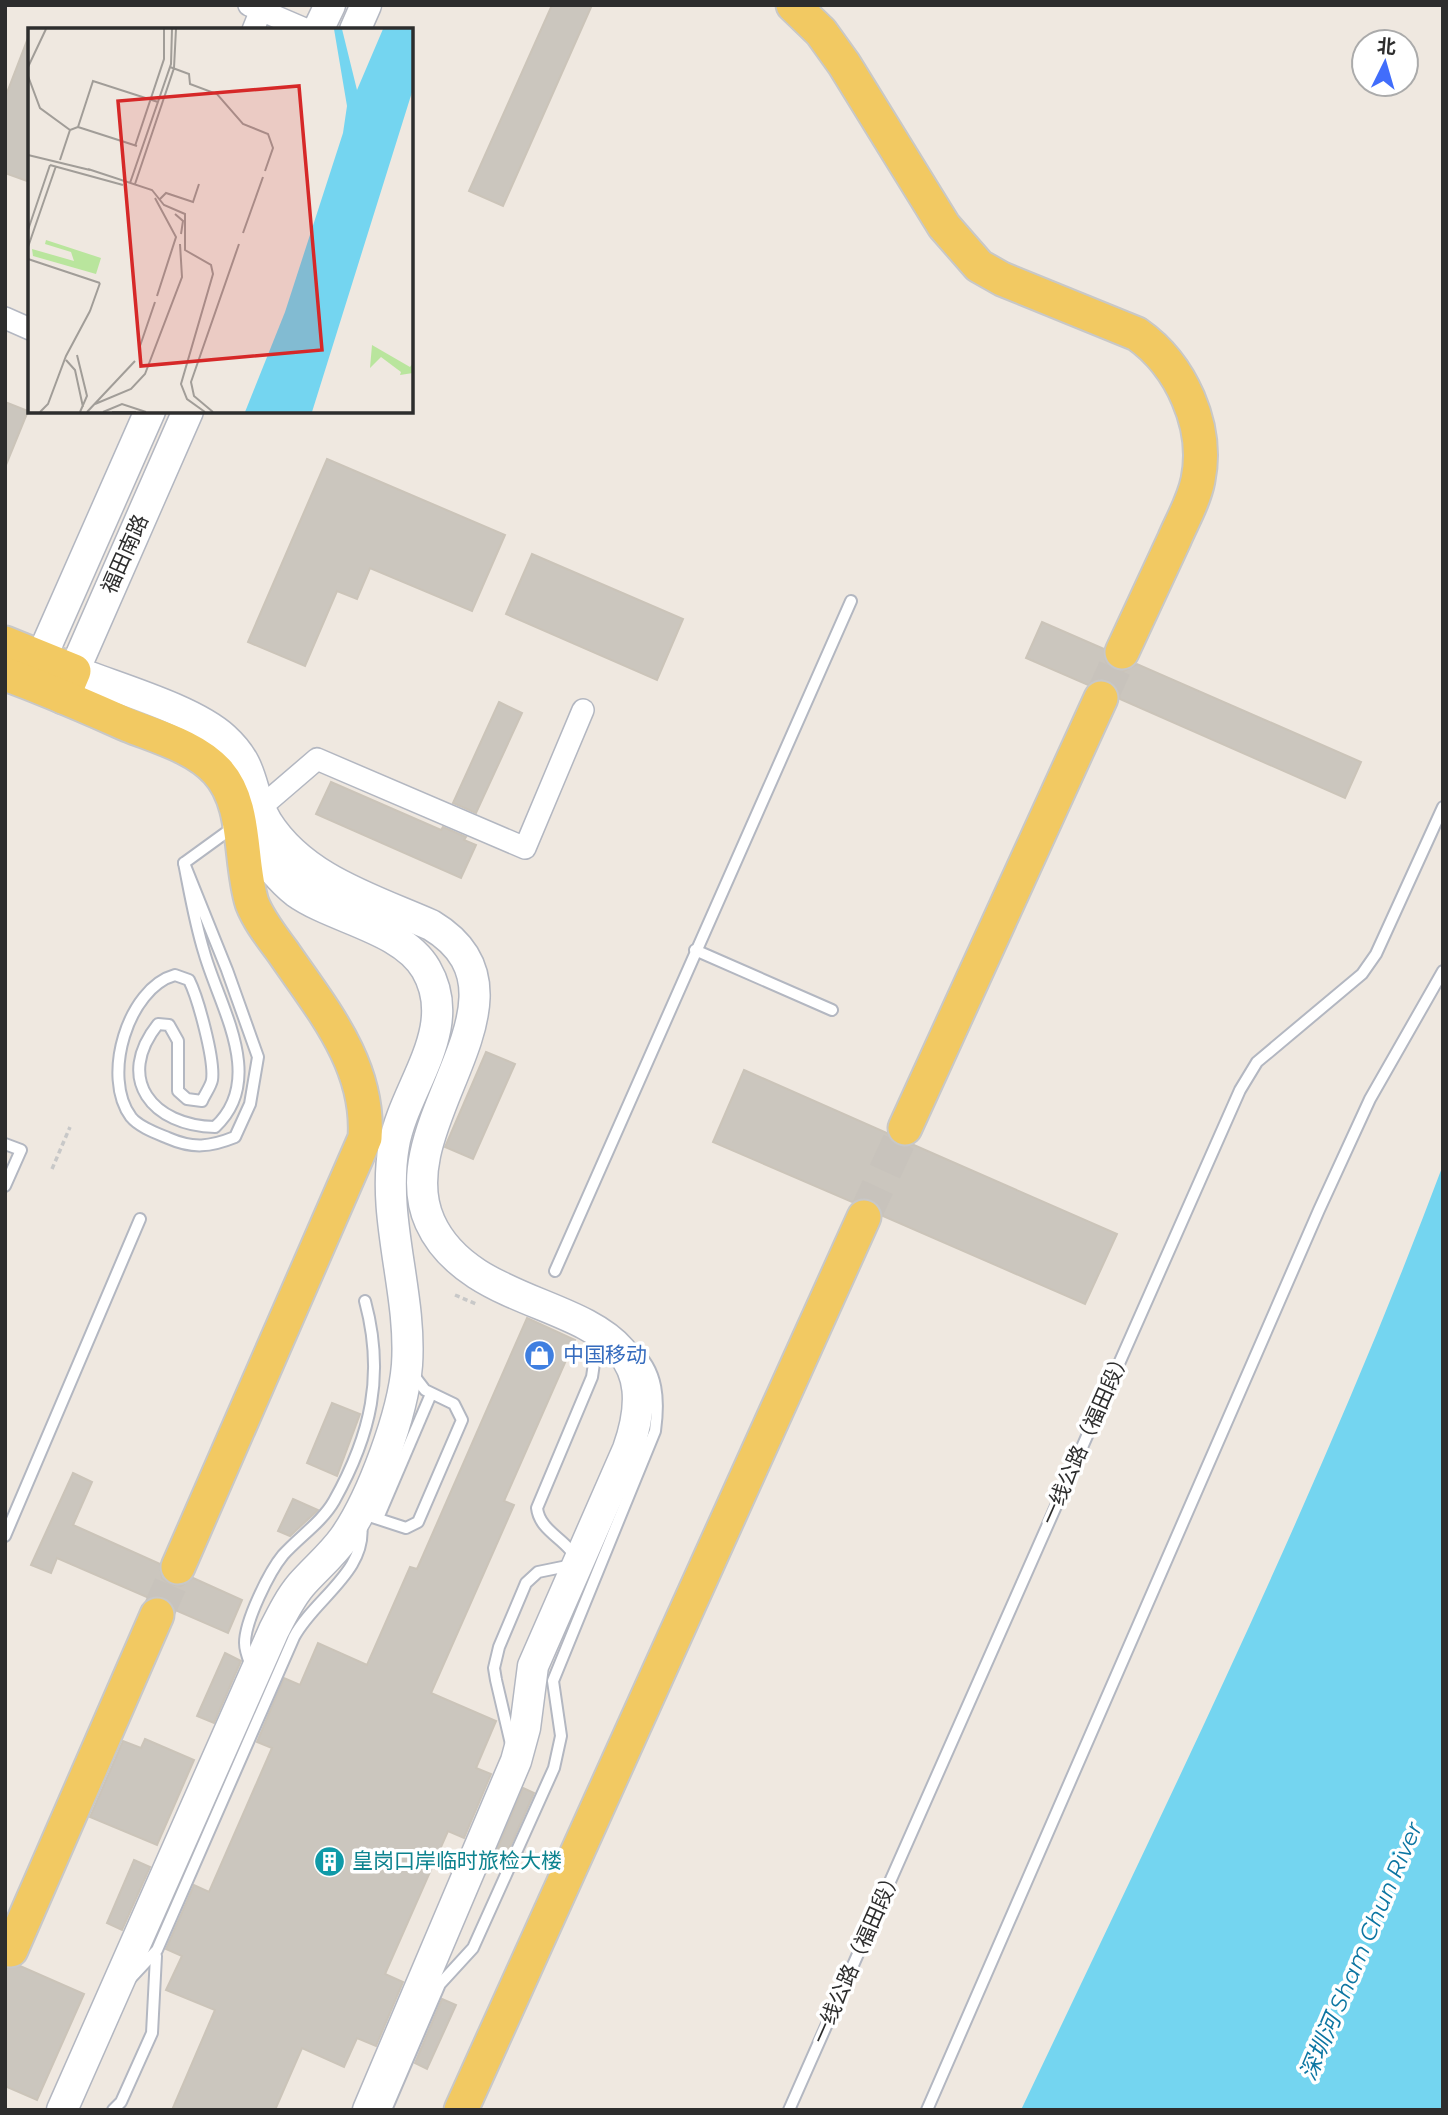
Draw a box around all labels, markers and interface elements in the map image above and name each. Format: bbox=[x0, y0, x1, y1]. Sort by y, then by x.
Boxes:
inset map bbox=[28, 28, 413, 413]
north arrow bbox=[1350, 28, 1420, 98]
text: 北 bbox=[1376, 34, 1397, 59]
street label: 福田南路 bbox=[96, 510, 153, 597]
shop icon: 中国移动 bbox=[523, 1338, 557, 1372]
place label: 中国移动 bbox=[563, 1342, 647, 1367]
street label: 一线公路（福田段） bbox=[1036, 1345, 1135, 1528]
water label: 深圳河 Sham Chun River bbox=[1294, 1817, 1428, 2084]
building icon: 皇岗口岸临时旅检大楼 bbox=[312, 1844, 346, 1878]
place label: 皇岗口岸临时旅检大楼 bbox=[352, 1848, 562, 1873]
street label: 一线公路（福田段） bbox=[807, 1864, 906, 2047]

